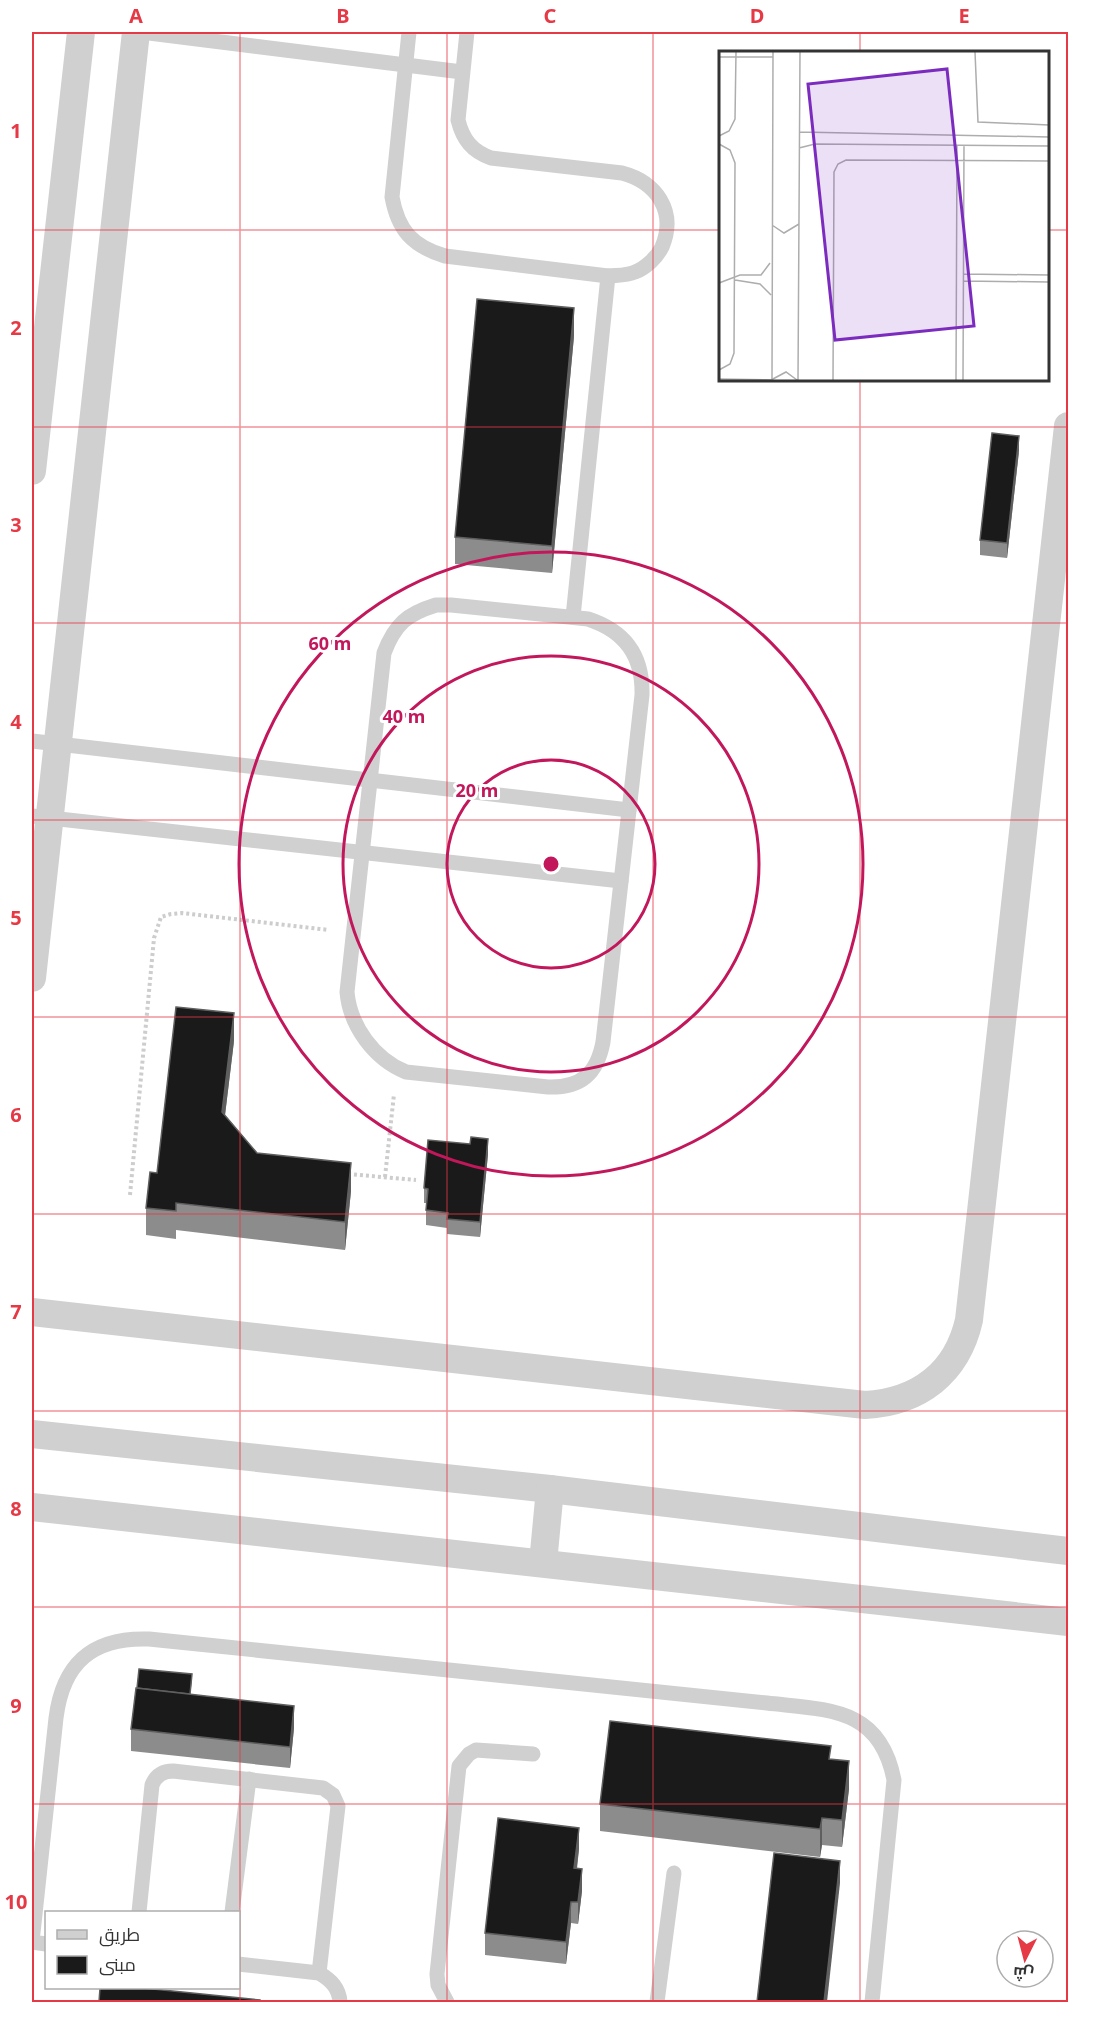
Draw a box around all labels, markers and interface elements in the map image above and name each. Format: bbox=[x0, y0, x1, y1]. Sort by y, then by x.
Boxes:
text: A bbox=[129, 2, 143, 29]
text: B bbox=[336, 2, 350, 29]
text: C bbox=[544, 2, 557, 29]
text: D bbox=[750, 2, 764, 29]
text: E bbox=[958, 2, 970, 29]
inset map bbox=[719, 51, 1049, 381]
text: 1 bbox=[10, 117, 22, 144]
text: 2 bbox=[10, 314, 22, 341]
text: 3 bbox=[10, 511, 22, 538]
text: 60 m bbox=[309, 631, 351, 655]
text: 40 m bbox=[383, 704, 425, 728]
text: 4 bbox=[10, 708, 22, 735]
text: 20 m bbox=[456, 778, 498, 802]
centre of rings bbox=[541, 854, 561, 874]
text: 5 bbox=[10, 904, 22, 931]
text: 6 bbox=[10, 1101, 22, 1128]
text: 7 bbox=[10, 1298, 22, 1325]
text: 8 bbox=[10, 1495, 22, 1522]
text: 9 bbox=[10, 1692, 22, 1719]
text: 10 bbox=[5, 1888, 27, 1915]
legend bbox=[45, 1911, 240, 1989]
text: طريق bbox=[99, 1922, 140, 1947]
north arrow bbox=[995, 1929, 1055, 1989]
text: مبنى bbox=[99, 1952, 136, 1976]
text: ش bbox=[1012, 1962, 1035, 1986]

